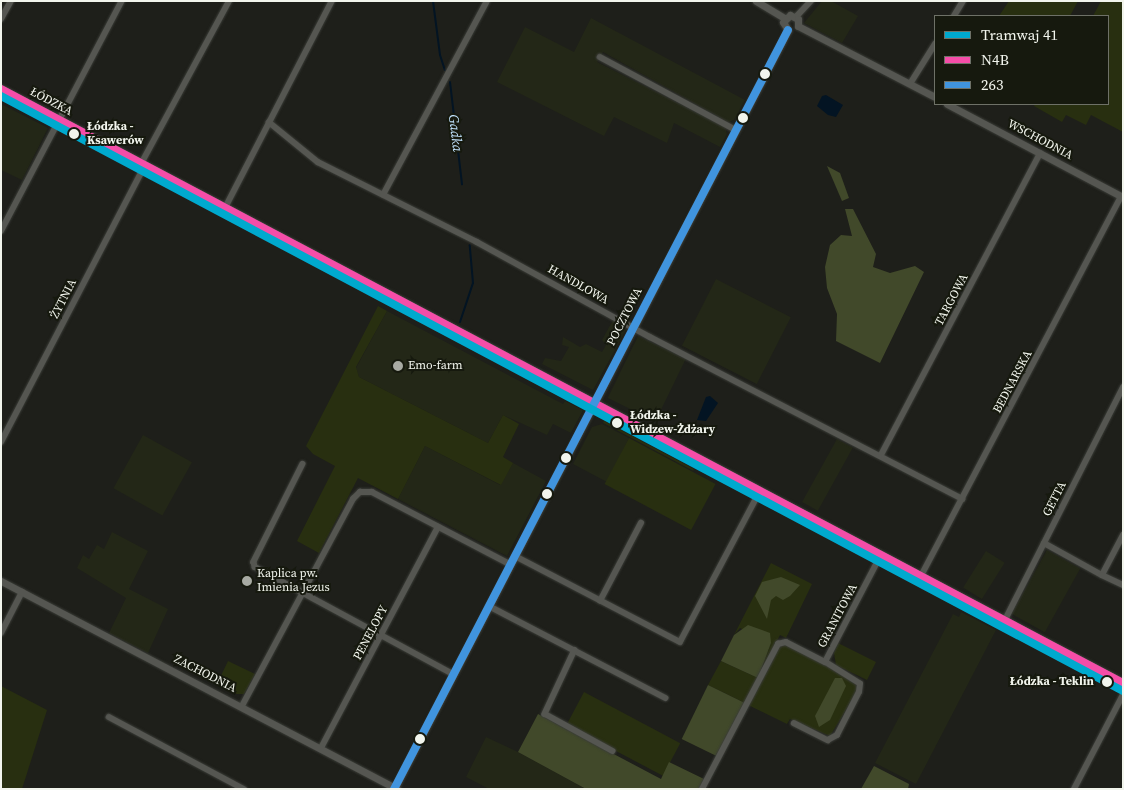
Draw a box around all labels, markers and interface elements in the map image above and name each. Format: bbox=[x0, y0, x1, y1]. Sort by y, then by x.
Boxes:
legend bbox=[934, 15, 1109, 105]
text: Tramwaj 41 bbox=[981, 24, 1058, 45]
text: N4B bbox=[981, 49, 1009, 70]
unlabelled marker bbox=[760, 69, 770, 79]
text: 263 bbox=[981, 74, 1004, 95]
street label: ŁÓDZKA bbox=[27, 85, 75, 119]
water label: Gadka bbox=[445, 113, 467, 153]
unlabelled marker bbox=[738, 113, 748, 123]
street label: WSCHODNIA bbox=[1005, 117, 1075, 163]
place label: Łódzka - Ksawerów bbox=[87, 120, 144, 148]
marker: Łódzka - Ksawerów bbox=[65, 125, 83, 143]
street label: HANDLOWA bbox=[545, 262, 611, 308]
street label: TARGOWA bbox=[932, 272, 972, 328]
street label: ŻYTNIA bbox=[48, 277, 80, 321]
street label: POCZTOWA bbox=[604, 286, 646, 348]
street label: BEDNARSKA bbox=[990, 348, 1036, 416]
place label: Emo-farm bbox=[408, 359, 463, 373]
marker: Emo-farm bbox=[392, 360, 404, 372]
place label: Łódzka - Widzew-Żdżary bbox=[630, 409, 715, 437]
marker: Łódzka - Widzew-Żdżary bbox=[608, 414, 626, 432]
unlabelled marker bbox=[561, 453, 571, 463]
street label: GETTA bbox=[1040, 479, 1070, 519]
unlabelled marker bbox=[542, 489, 552, 499]
place label: Kaplica pw. Imienia Jezus bbox=[257, 567, 330, 595]
marker: Kaplica pw. Imienia Jezus bbox=[241, 575, 253, 587]
street label: GRANITOWA bbox=[815, 582, 861, 650]
street label: PENELOPY bbox=[351, 603, 391, 663]
street label: ZACHODNIA bbox=[171, 652, 239, 696]
marker: Łódzka - Teklin bbox=[1098, 673, 1116, 691]
place label: Łódzka - Teklin bbox=[1010, 675, 1094, 689]
unlabelled marker bbox=[415, 734, 425, 744]

